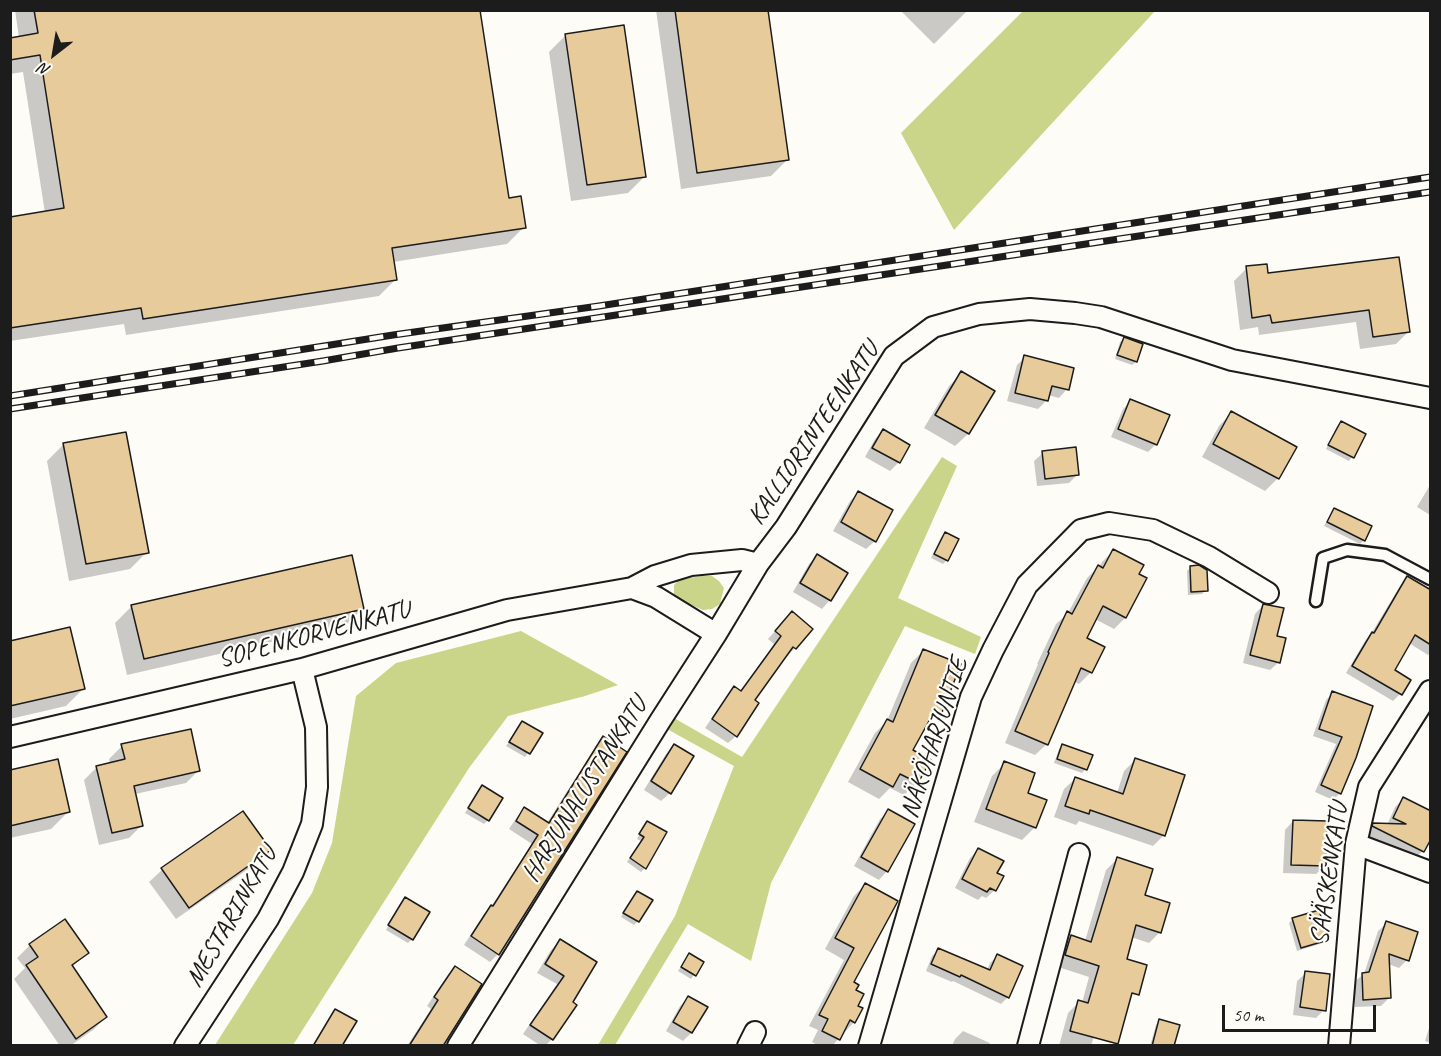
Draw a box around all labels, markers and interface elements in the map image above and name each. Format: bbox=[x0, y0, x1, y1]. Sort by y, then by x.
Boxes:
north arrow bbox=[24, 24, 84, 84]
text: N bbox=[35, 58, 54, 81]
street label: KALLIORINTEENKATU bbox=[741, 337, 887, 531]
street label: SOPENKORVENKATU bbox=[215, 594, 413, 676]
street label: NÄKÖHARJUNTIE bbox=[894, 654, 976, 822]
street label: HARJUNALUSTANKATU bbox=[516, 692, 654, 888]
street label: SÄÄSKENKATU bbox=[1305, 801, 1355, 947]
street label: MESTARINKATU bbox=[179, 841, 285, 993]
scale bar bbox=[1225, 993, 1380, 1031]
text: 50 m bbox=[1233, 1004, 1264, 1026]

